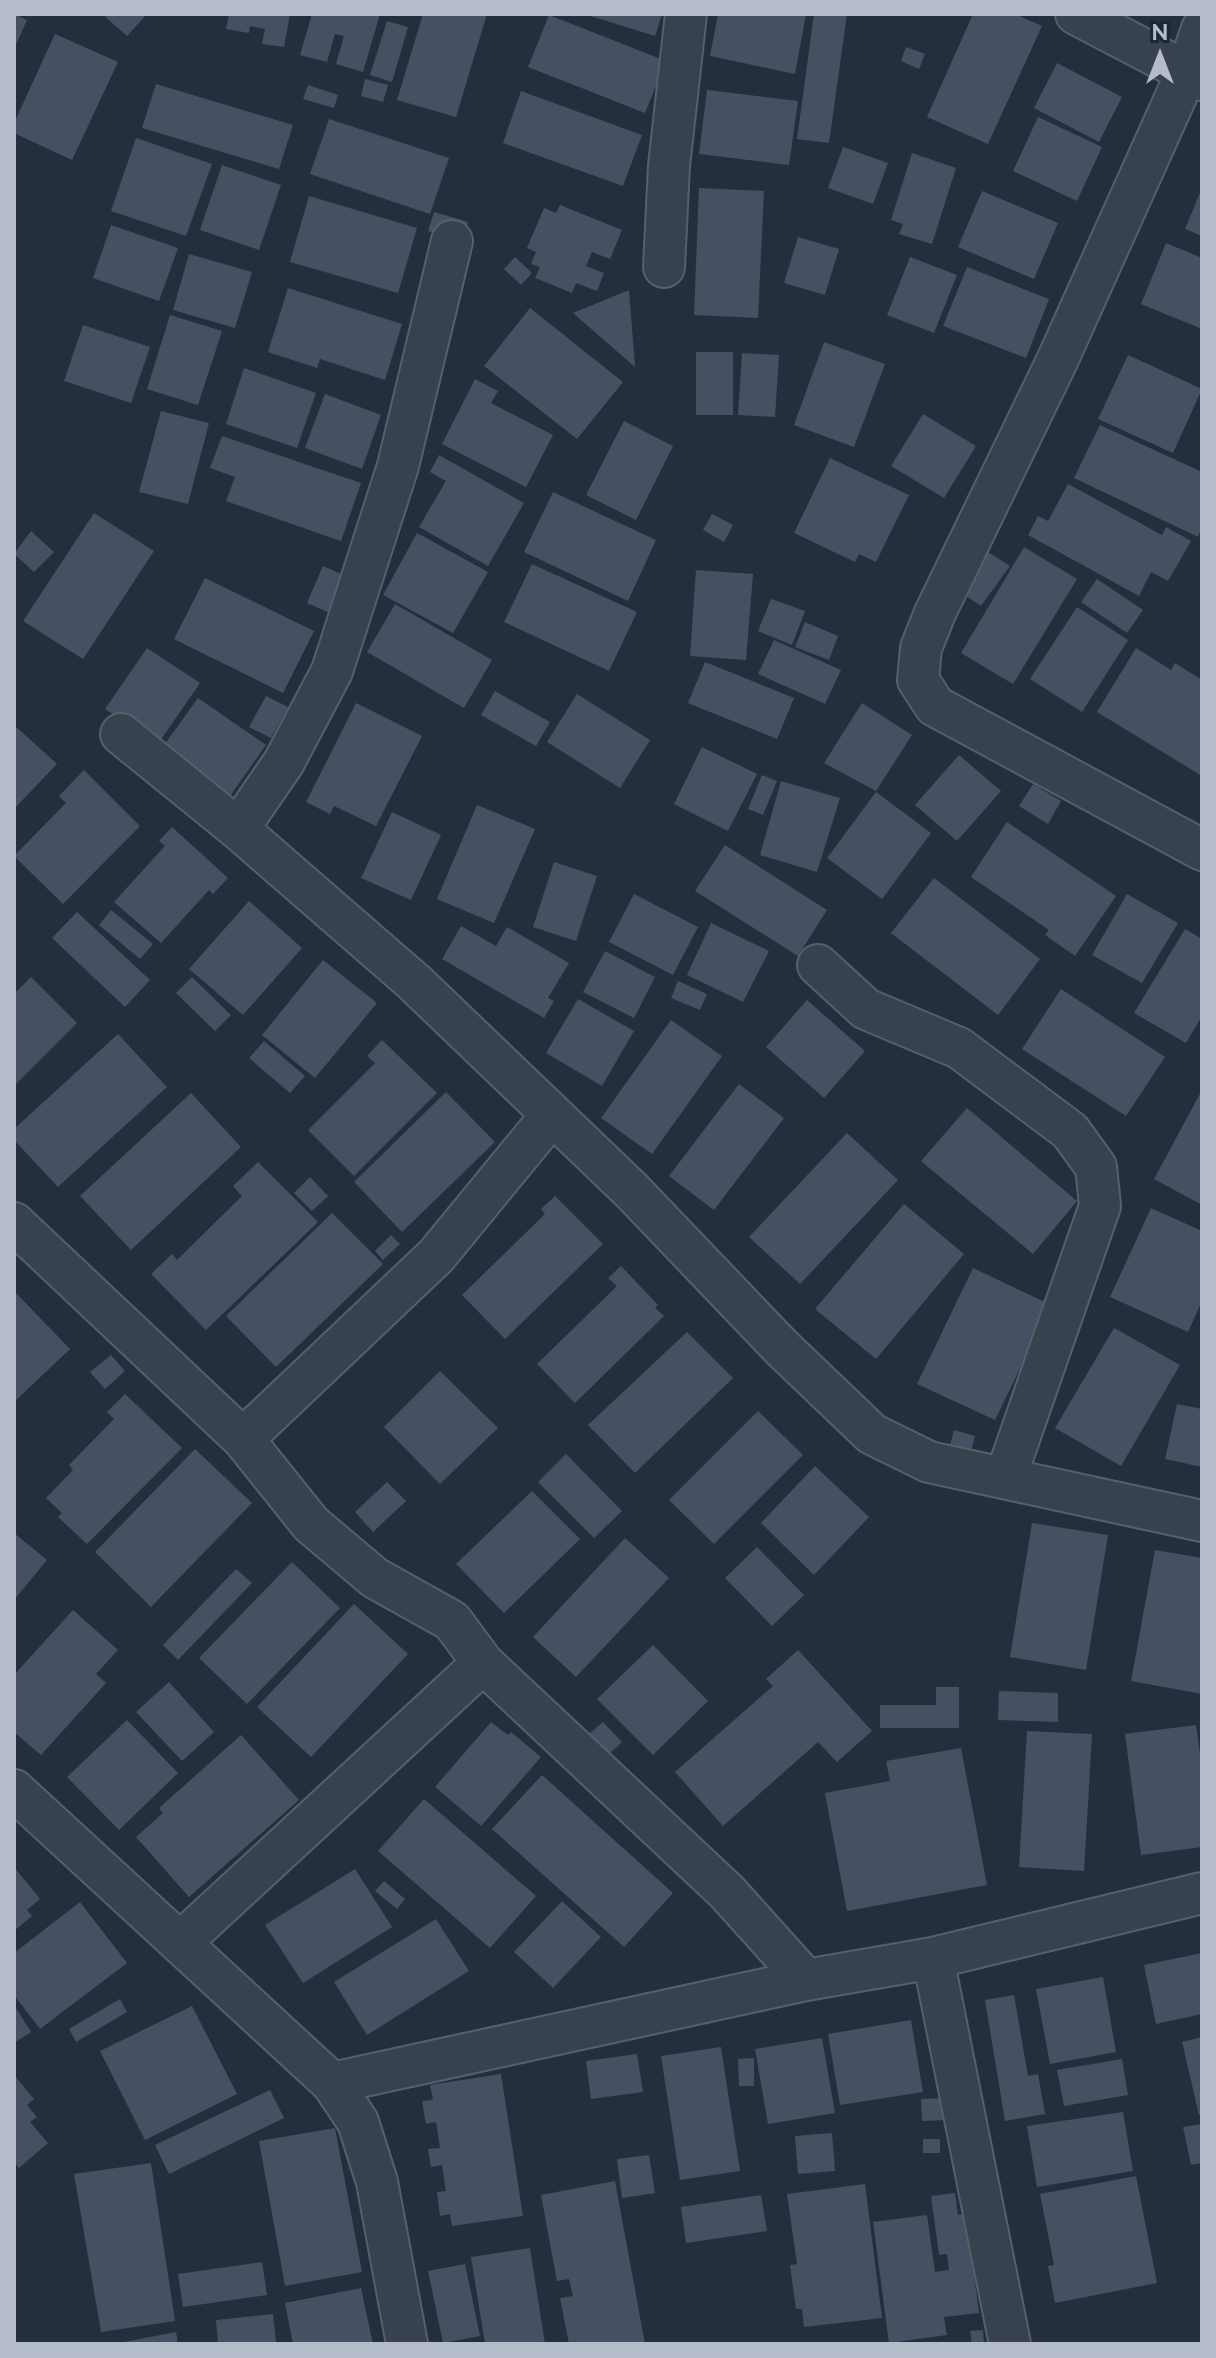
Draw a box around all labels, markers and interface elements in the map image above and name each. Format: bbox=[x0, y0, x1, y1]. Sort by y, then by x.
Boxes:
north arrow bbox=[1120, 16, 1200, 96]
text: N bbox=[1152, 19, 1168, 45]

